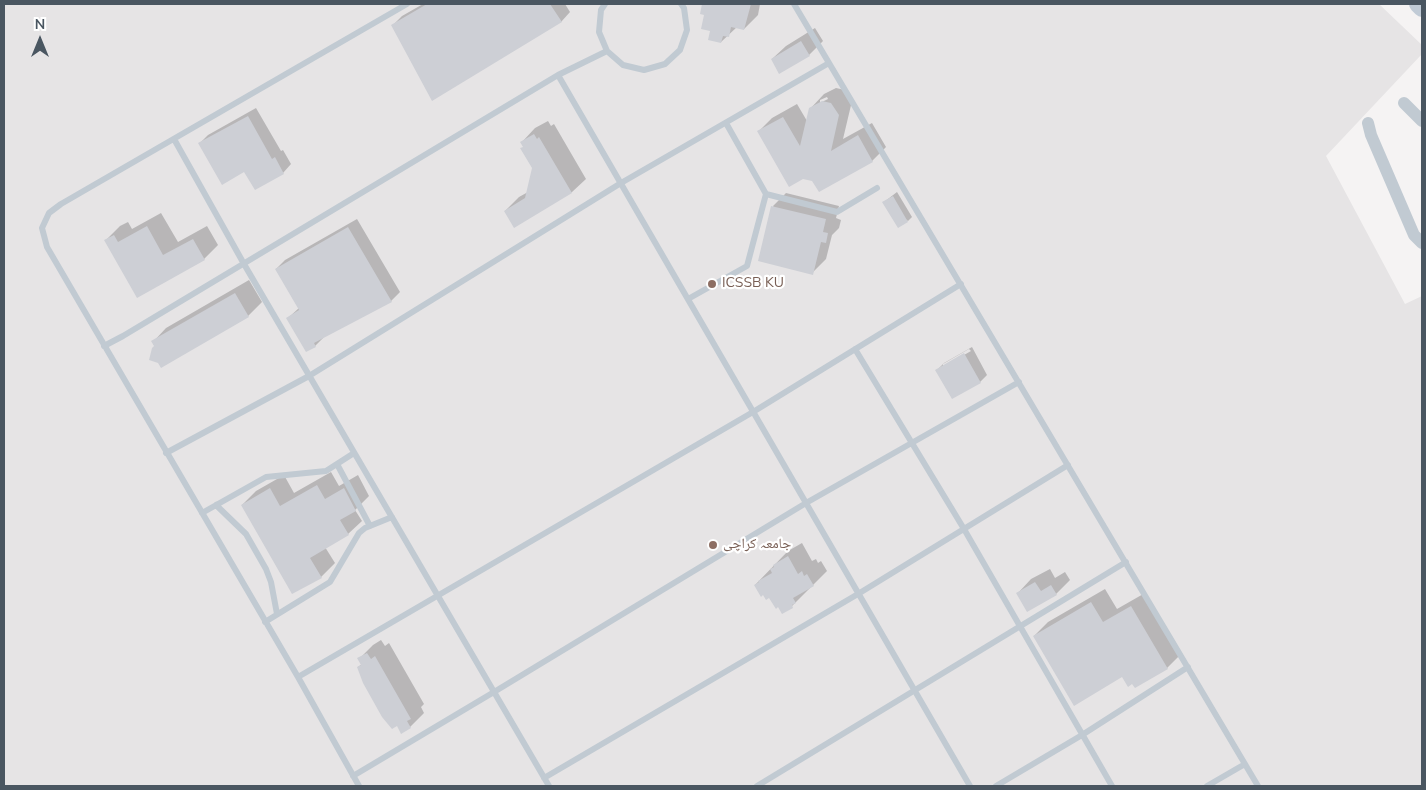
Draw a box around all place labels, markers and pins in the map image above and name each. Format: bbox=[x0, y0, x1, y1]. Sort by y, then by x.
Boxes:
place label: ICSSB KU bbox=[722, 276, 784, 292]
marker: ICSSB KU bbox=[706, 278, 718, 290]
place label: جامعہ کراچی bbox=[723, 537, 791, 553]
marker: جامعہ کراچی bbox=[707, 539, 719, 551]

